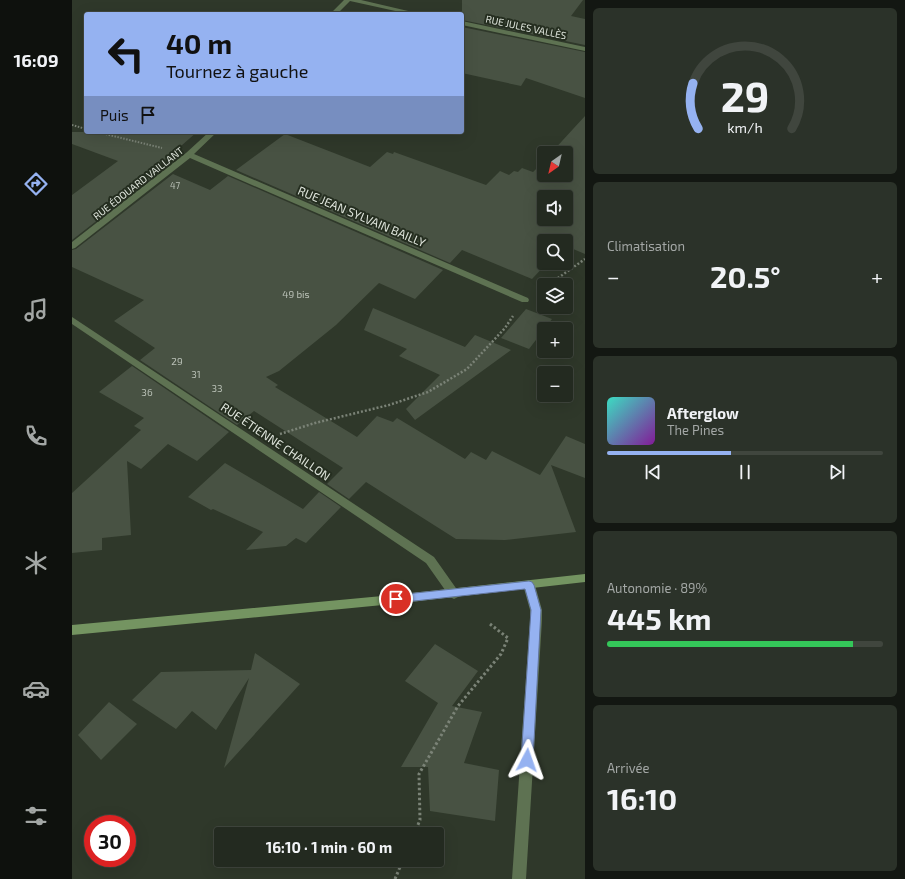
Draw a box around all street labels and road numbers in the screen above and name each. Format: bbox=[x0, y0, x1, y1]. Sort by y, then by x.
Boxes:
street label: RUE JULES VALLÈS bbox=[484, 13, 568, 42]
street label: RUE ÉDOUARD VAILLANT bbox=[90, 144, 186, 222]
street label: RUE JEAN SYLVAIN BAILLY bbox=[296, 183, 428, 249]
street label: RUE ÉTIENNE CHAILLON bbox=[219, 399, 333, 483]

